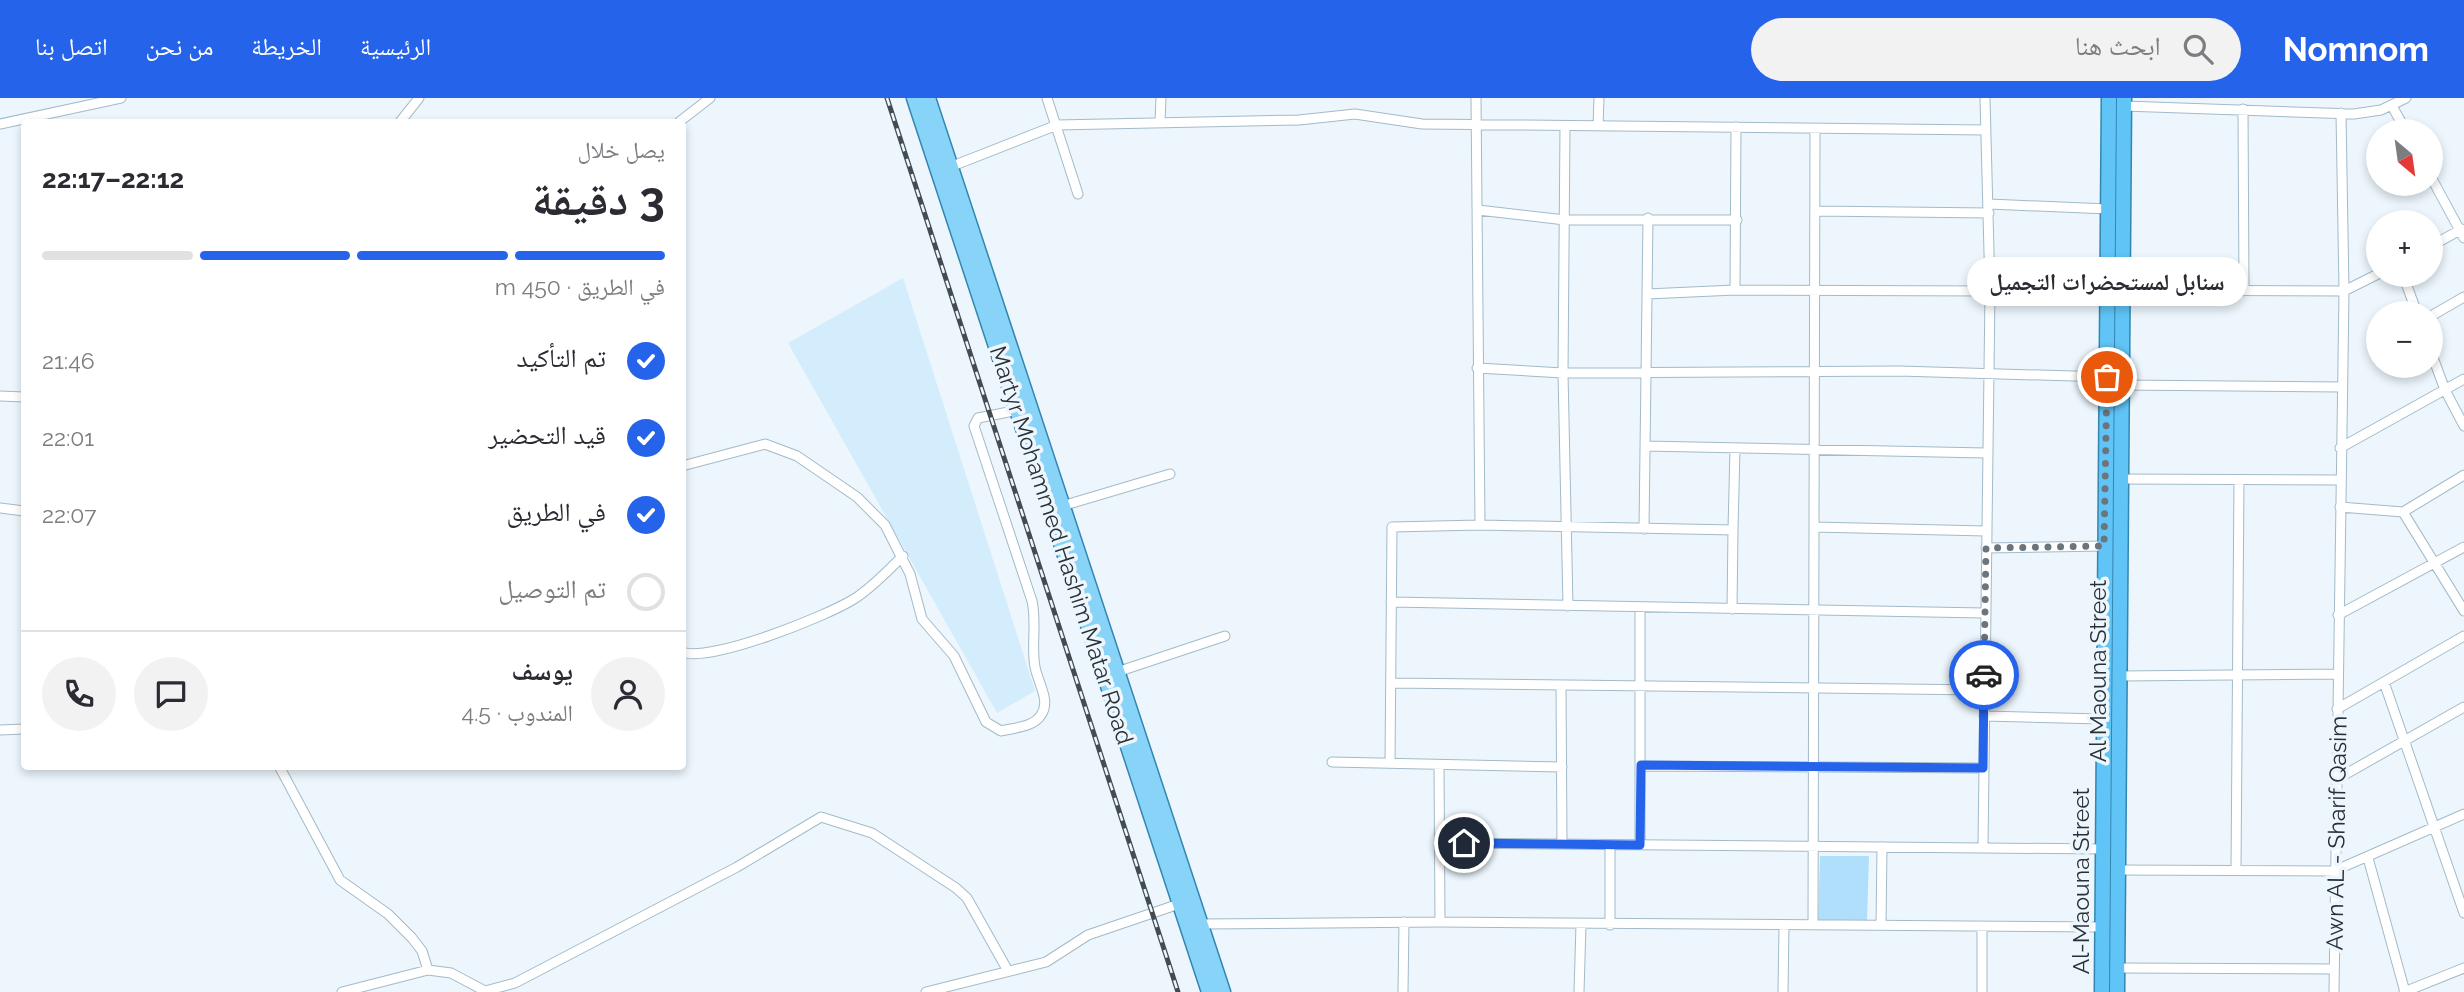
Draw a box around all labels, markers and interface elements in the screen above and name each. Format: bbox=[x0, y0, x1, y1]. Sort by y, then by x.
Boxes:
search box bbox=[1751, 18, 2241, 81]
icon: search bbox=[2179, 30, 2217, 68]
text: Nomnom bbox=[2283, 30, 2429, 69]
text: ابحث هنا bbox=[2075, 31, 2161, 61]
text: اتصل بنا bbox=[35, 32, 108, 61]
text: من نحن bbox=[146, 32, 213, 61]
text: الخريطة bbox=[251, 32, 322, 61]
text: الرئيسية bbox=[360, 32, 431, 61]
north arrow bbox=[2366, 119, 2443, 196]
map controls bbox=[2366, 119, 2443, 378]
text: يصل خلال bbox=[577, 136, 665, 163]
text: 22:12–22:17 bbox=[42, 164, 184, 194]
text: 3 دقيقة bbox=[532, 172, 665, 226]
button: + bbox=[2366, 210, 2443, 287]
callout: سنابل لمستحضرات التجميل bbox=[1967, 258, 2247, 307]
text: سنابل لمستحضرات التجميل bbox=[1989, 268, 2225, 295]
text: في الطريق · 450 m bbox=[495, 273, 665, 300]
button: − bbox=[2366, 301, 2443, 378]
icon: check bbox=[627, 342, 665, 380]
text: تم التأكيد bbox=[517, 343, 606, 373]
street label: Martyr Mohammed Hashim Matar Road bbox=[985, 343, 1139, 747]
text: 21:46 bbox=[42, 347, 95, 374]
pin bbox=[2077, 347, 2137, 407]
icon: bag bbox=[2088, 358, 2126, 396]
icon: check bbox=[627, 419, 665, 457]
text: قيد التحضير bbox=[488, 420, 606, 450]
text: 22:01 bbox=[42, 424, 94, 451]
icon: check bbox=[627, 496, 665, 534]
text: في الطريق bbox=[506, 497, 606, 527]
text: 22:07 bbox=[42, 501, 97, 528]
text: تم التوصيل bbox=[498, 574, 606, 604]
street label: Al Maouna Street bbox=[2084, 579, 2111, 762]
courier bbox=[1949, 640, 2019, 710]
text: يوسف bbox=[512, 656, 573, 686]
icon: car bbox=[1965, 656, 2003, 694]
button: phone bbox=[42, 657, 116, 731]
button: chat bbox=[134, 657, 208, 731]
button: person bbox=[591, 657, 665, 731]
text: المندوب · 4.5 bbox=[461, 699, 573, 726]
street label: Awn AL - Sharif Qasim bbox=[2320, 715, 2352, 951]
street label: Al-Maouna Street bbox=[2067, 787, 2094, 974]
pin bbox=[1434, 813, 1494, 873]
icon: home bbox=[1445, 824, 1483, 862]

